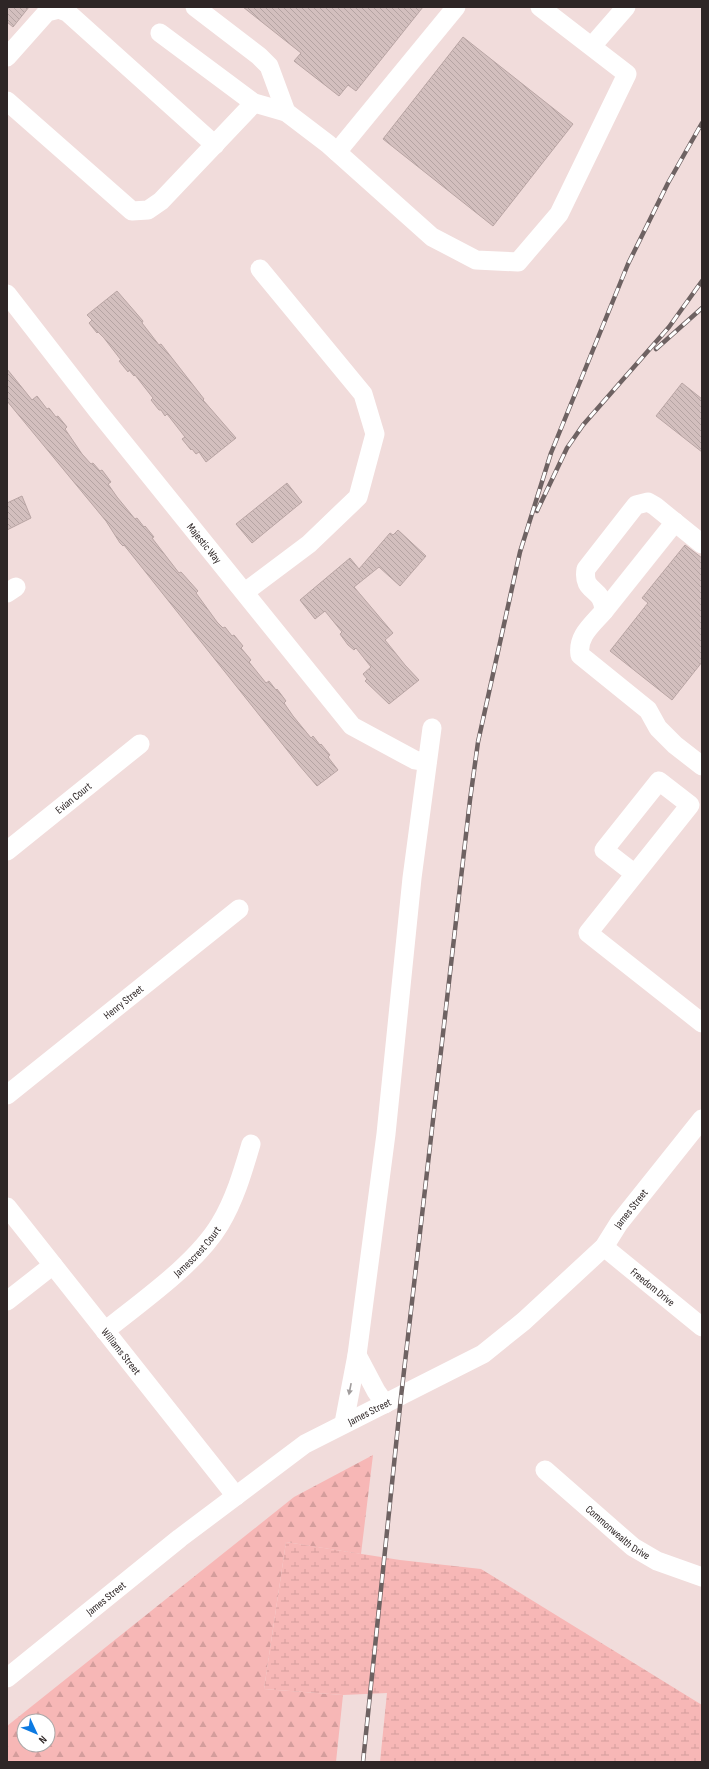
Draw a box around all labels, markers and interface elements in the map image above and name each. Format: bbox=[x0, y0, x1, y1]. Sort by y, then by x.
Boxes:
street label: Majestic Way bbox=[184, 520, 225, 567]
street label: Evian Court bbox=[53, 779, 94, 816]
street label: Henry Street bbox=[101, 982, 146, 1022]
street label: James Street bbox=[610, 1185, 651, 1231]
street label: Jamescrest Court bbox=[170, 1223, 224, 1280]
street label: Freedom Drive bbox=[628, 1265, 678, 1309]
street label: Williams Street bbox=[99, 1325, 144, 1378]
one-way arrow bbox=[347, 1383, 353, 1395]
street label: James Street bbox=[345, 1395, 394, 1428]
street label: Commonwealth Drive bbox=[583, 1502, 652, 1562]
street label: James Street bbox=[83, 1578, 129, 1619]
north arrow bbox=[16, 1713, 56, 1753]
text: N bbox=[36, 1733, 50, 1746]

